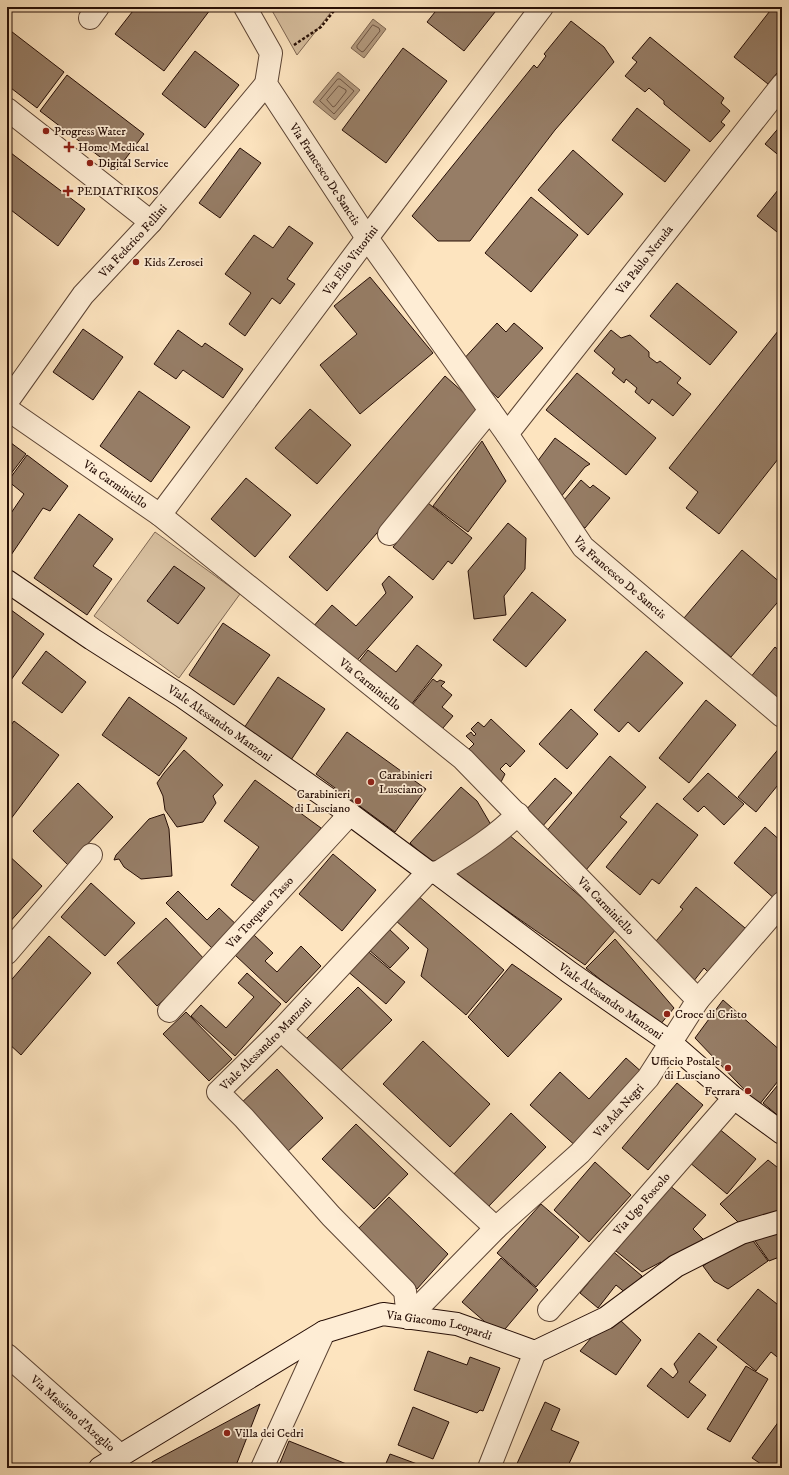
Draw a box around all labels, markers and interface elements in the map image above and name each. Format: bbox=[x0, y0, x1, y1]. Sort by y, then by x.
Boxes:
street label: Via Francesco De Sanctis bbox=[285, 120, 364, 228]
place label: Progress Water bbox=[54, 124, 126, 139]
marker: Progress Water bbox=[41, 126, 51, 136]
place label: Home Medical bbox=[78, 140, 149, 155]
marker: Home Medical bbox=[63, 141, 75, 153]
place label: Digital Service bbox=[98, 156, 168, 171]
marker: Digital Service bbox=[85, 158, 95, 168]
place label: PEDIATRIKOS bbox=[77, 184, 159, 199]
marker: PEDIATRIKOS bbox=[62, 185, 74, 197]
street label: Via Federico Fellini bbox=[95, 201, 171, 282]
street label: Via Pablo Neruda bbox=[612, 222, 677, 298]
street label: Via Elio Vittorini bbox=[319, 223, 382, 299]
place label: Kids Zerosei bbox=[144, 255, 203, 270]
marker: Kids Zerosei bbox=[131, 257, 141, 267]
street label: Via Carminiello bbox=[79, 456, 151, 512]
street label: Via Francesco De Sanctis bbox=[569, 532, 669, 622]
street label: Via Carminiello bbox=[335, 655, 404, 714]
street label: Viale Alessandro Manzoni bbox=[164, 681, 275, 765]
place label: Carabinieri Lusciano bbox=[379, 768, 432, 797]
marker: Carabinieri Lusciano bbox=[366, 777, 376, 787]
place label: Carabinieri di Lusciano bbox=[294, 787, 350, 816]
marker: Carabinieri di Lusciano bbox=[353, 796, 363, 806]
street label: Via Torquato Tasso bbox=[223, 873, 297, 953]
street label: Via Carminiello bbox=[573, 873, 637, 938]
street label: Viale Alessandro Manzoni bbox=[555, 959, 666, 1043]
street label: Viale Alessandro Manzoni bbox=[216, 995, 315, 1094]
place label: Croce di Cristo bbox=[675, 1007, 747, 1022]
marker: Croce di Cristo bbox=[662, 1009, 672, 1019]
place label: Ufficio Postale di Lusciano bbox=[651, 1054, 720, 1083]
marker: Ufficio Postale di Lusciano bbox=[723, 1063, 733, 1073]
street label: Via Ada Negri bbox=[590, 1081, 647, 1142]
place label: Ferrara bbox=[704, 1084, 741, 1099]
marker: Ferrara bbox=[743, 1086, 753, 1096]
street label: Via Ugo Foscolo bbox=[610, 1169, 674, 1239]
street label: Via Giacomo Leopardi bbox=[384, 1307, 494, 1344]
street label: Via Massimo d'Azeglio bbox=[26, 1372, 118, 1455]
place label: Villa dei Cedri bbox=[234, 1426, 304, 1441]
marker: Villa dei Cedri bbox=[222, 1428, 232, 1438]

